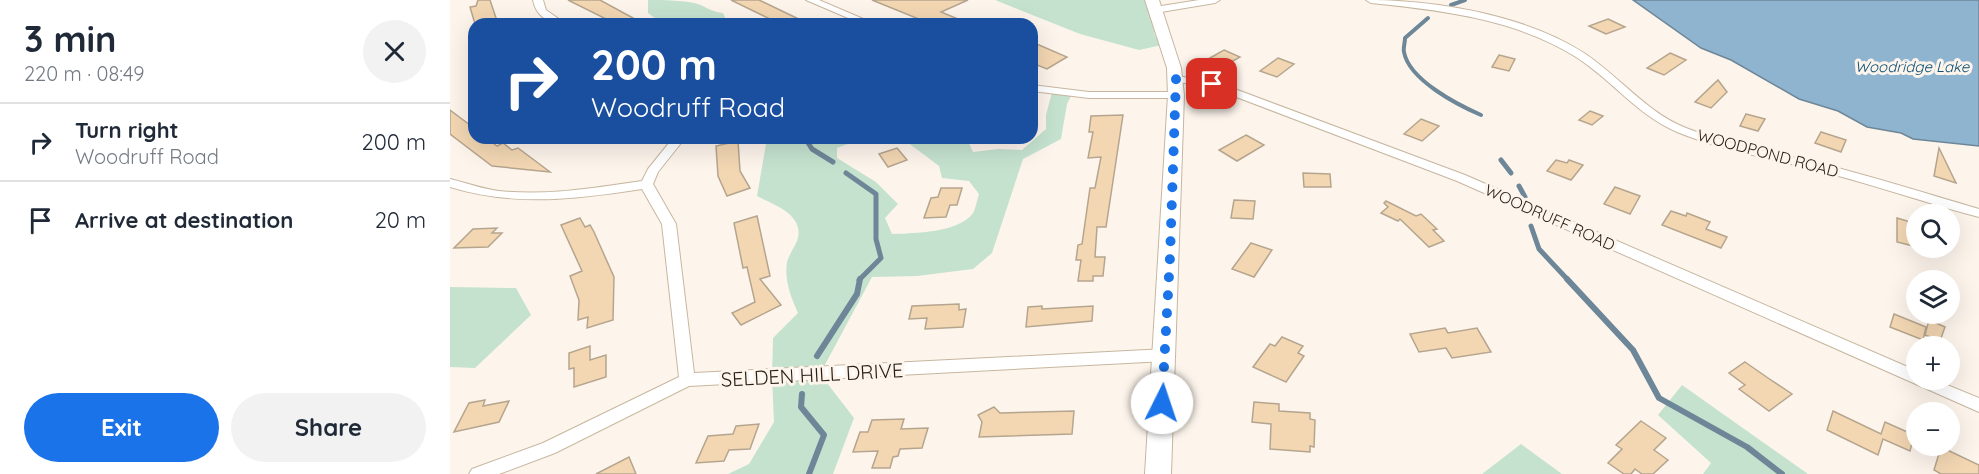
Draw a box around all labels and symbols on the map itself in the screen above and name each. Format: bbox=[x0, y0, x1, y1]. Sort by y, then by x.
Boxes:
water label: Woodridge Lake bbox=[1855, 57, 1970, 76]
pin bbox=[1186, 58, 1237, 109]
street label: WOODPOND ROAD bbox=[1695, 125, 1841, 181]
street label: WOODRUFF ROAD bbox=[1482, 179, 1618, 255]
street label: SELDEN HILL DRIVE bbox=[720, 357, 904, 392]
position arrow bbox=[1130, 371, 1194, 435]

